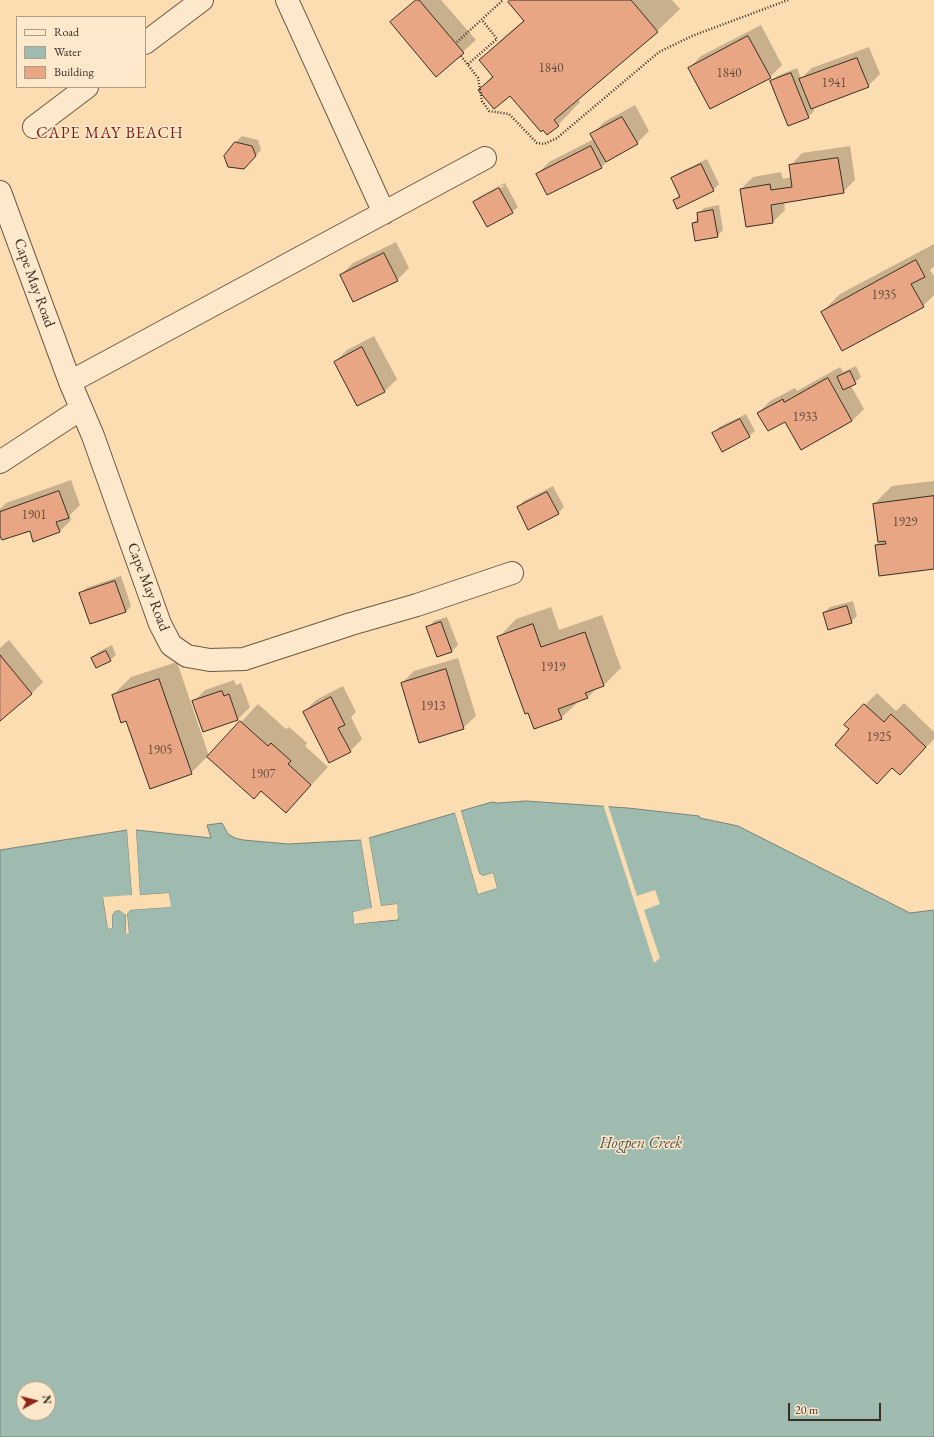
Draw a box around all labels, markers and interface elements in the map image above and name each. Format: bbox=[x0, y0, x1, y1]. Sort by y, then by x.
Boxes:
legend bbox=[16, 16, 146, 88]
text: Road bbox=[54, 24, 79, 40]
text: Water bbox=[54, 44, 81, 60]
house number: 1840 bbox=[539, 60, 563, 76]
text: Building bbox=[54, 64, 94, 80]
house number: 1840 bbox=[717, 65, 741, 81]
house number: 1941 bbox=[822, 75, 846, 91]
district label: CAPE MAY BEACH bbox=[36, 124, 184, 144]
street label: Cape May Road bbox=[10, 236, 58, 330]
house number: 1935 bbox=[872, 287, 896, 303]
house number: 1933 bbox=[793, 409, 817, 425]
house number: 1901 bbox=[22, 507, 46, 523]
house number: 1929 bbox=[893, 514, 917, 530]
street label: Cape May Road bbox=[123, 540, 173, 634]
house number: 1919 bbox=[541, 659, 565, 675]
house number: 1913 bbox=[421, 698, 445, 714]
house number: 1925 bbox=[867, 729, 891, 745]
house number: 1905 bbox=[148, 742, 172, 758]
house number: 1907 bbox=[251, 766, 275, 782]
water label: Hogpen Creek bbox=[600, 1134, 682, 1154]
north arrow bbox=[16, 1381, 56, 1421]
text: N bbox=[39, 1394, 54, 1405]
scale bar bbox=[790, 1395, 883, 1421]
text: 20 m bbox=[795, 1402, 818, 1418]

